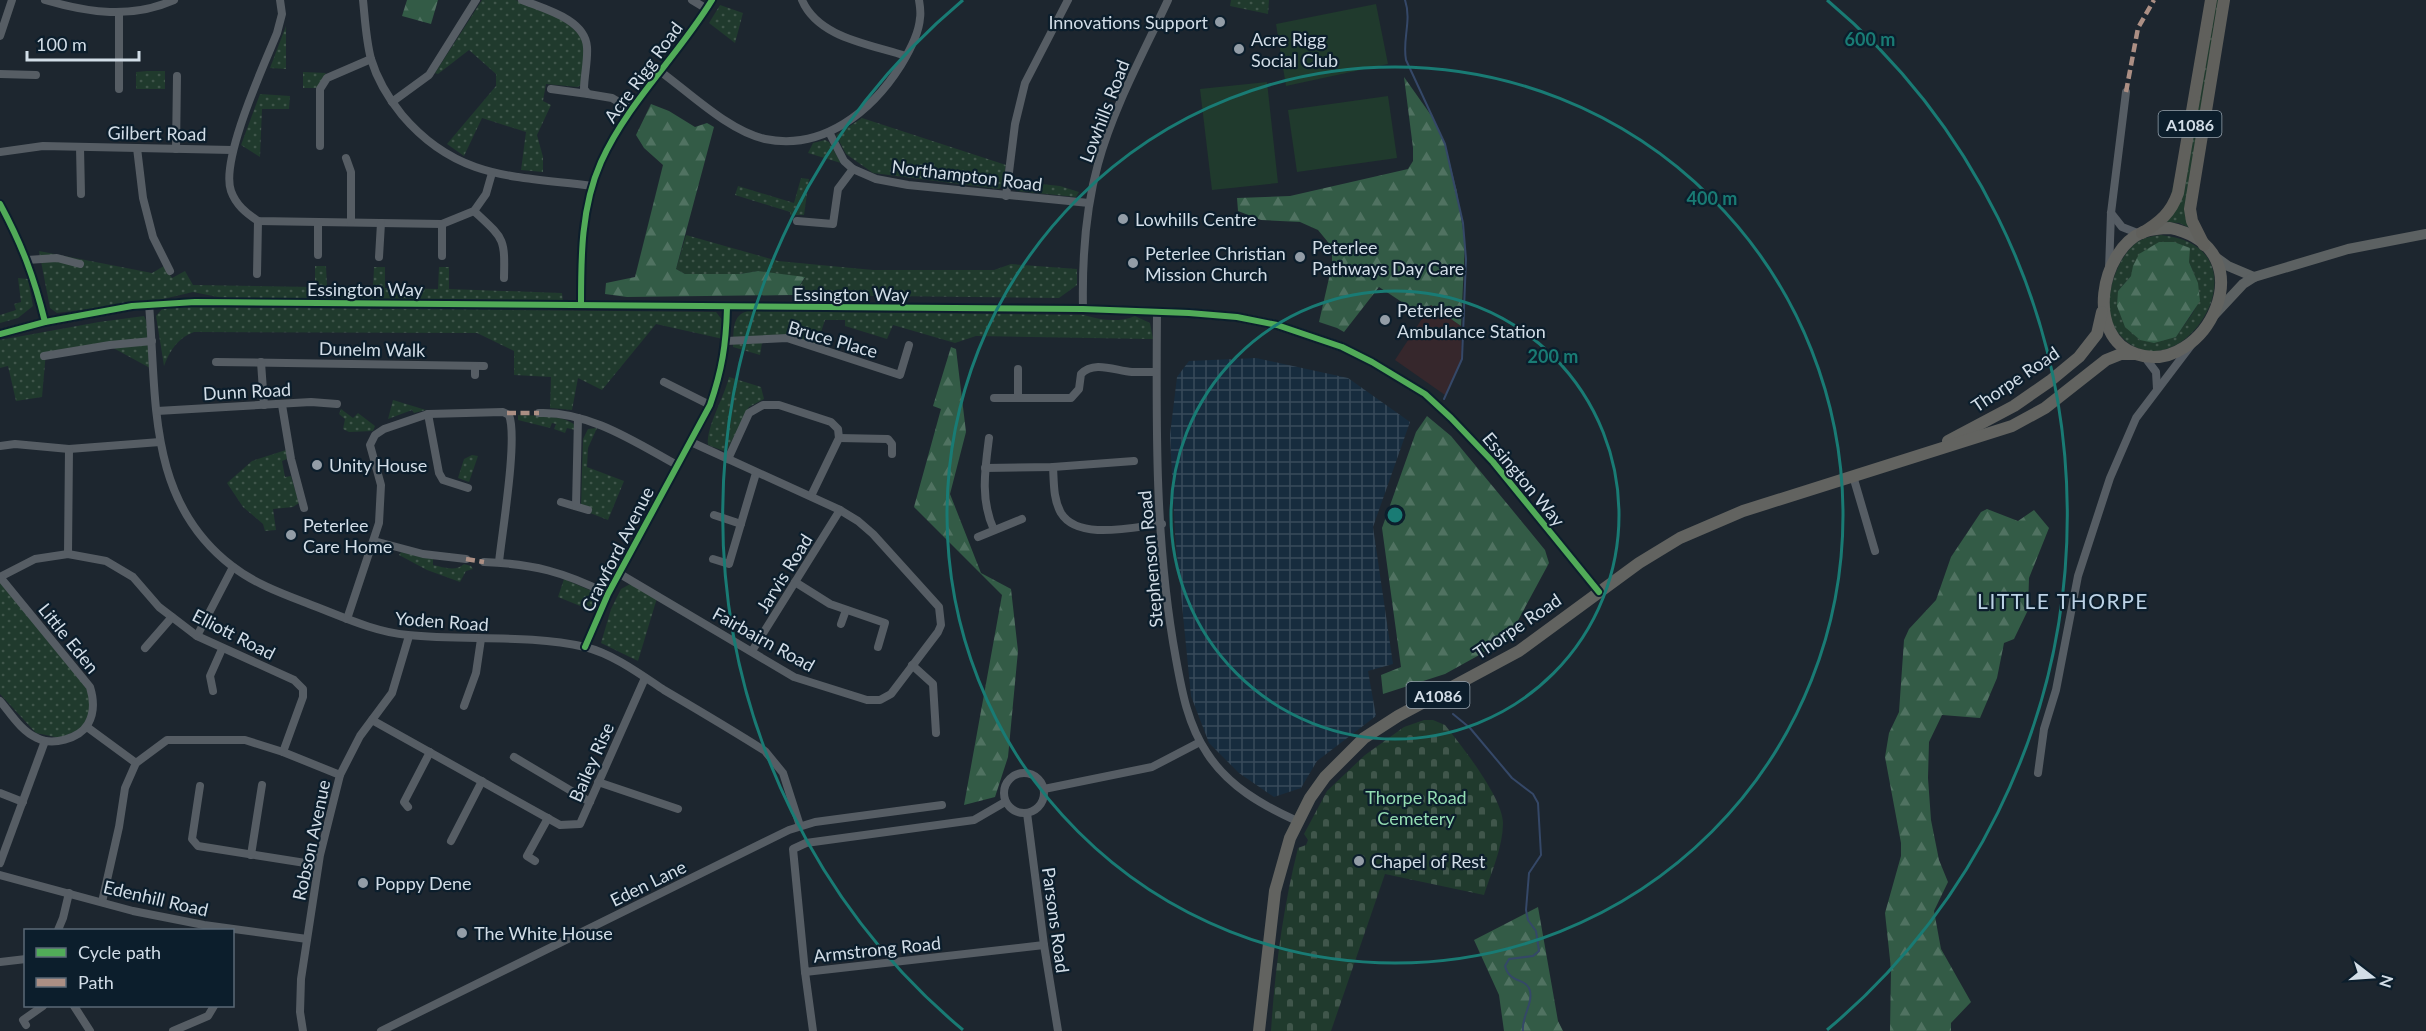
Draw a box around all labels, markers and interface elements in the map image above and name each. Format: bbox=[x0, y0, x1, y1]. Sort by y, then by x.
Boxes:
place label: Innovations Support bbox=[1048, 11, 1209, 33]
marker: Innovations Support bbox=[1213, 15, 1227, 29]
street label: Acre Rigg Road bbox=[599, 17, 687, 127]
scale bar bbox=[27, 24, 140, 62]
place label: Acre Rigg Social Club bbox=[1251, 28, 1338, 71]
text: 600 m bbox=[1845, 28, 1895, 50]
text: 100 m bbox=[36, 33, 87, 55]
marker: Acre Rigg Social Club bbox=[1232, 42, 1246, 56]
street label: Lowhills Road bbox=[1074, 57, 1134, 165]
road number: A1086 bbox=[2158, 111, 2222, 137]
street label: Gilbert Road bbox=[107, 121, 207, 145]
street label: Northampton Road bbox=[890, 155, 1044, 195]
text: 400 m bbox=[1687, 187, 1737, 209]
place label: Lowhills Centre bbox=[1135, 208, 1256, 230]
marker: Lowhills Centre bbox=[1116, 212, 1130, 226]
place label: Peterlee Pathways Day Care bbox=[1312, 236, 1464, 279]
place label: Peterlee Christian Mission Church bbox=[1145, 242, 1286, 285]
marker: Peterlee Pathways Day Care bbox=[1293, 250, 1307, 264]
marker: Peterlee Christian Mission Church bbox=[1126, 256, 1140, 270]
street label: Essington Way bbox=[307, 278, 424, 300]
street label: Essington Way bbox=[793, 283, 910, 305]
place label: Peterlee Ambulance Station bbox=[1397, 299, 1546, 342]
marker: Peterlee Ambulance Station bbox=[1378, 313, 1392, 327]
street label: Bruce Place bbox=[786, 316, 880, 362]
street label: Dunelm Walk bbox=[319, 337, 426, 361]
street label: Thorpe Road bbox=[1967, 342, 2063, 416]
text: 200 m bbox=[1528, 345, 1578, 367]
street label: Dunn Road bbox=[202, 378, 292, 404]
street label: Essington Way bbox=[1478, 427, 1570, 531]
place label: Unity House bbox=[329, 454, 427, 476]
marker: Unity House bbox=[310, 458, 324, 472]
street label: Crawford Avenue bbox=[576, 483, 658, 615]
street label: Stephenson Road bbox=[1133, 490, 1167, 628]
centre of rings bbox=[1385, 505, 1405, 525]
place label: Peterlee Care Home bbox=[303, 514, 392, 557]
marker: Peterlee Care Home bbox=[284, 528, 298, 542]
street label: Jarvis Road bbox=[751, 530, 817, 616]
district label: LITTLE THORPE bbox=[1977, 588, 2149, 613]
street label: Thorpe Road bbox=[1469, 589, 1565, 663]
street label: Little Eden bbox=[34, 598, 104, 678]
street label: Fairbairn Road bbox=[709, 602, 819, 676]
street label: Elliott Road bbox=[189, 604, 279, 664]
street label: Yoden Road bbox=[395, 607, 489, 635]
road number: A1086 bbox=[1406, 682, 1470, 708]
street label: Bailey Rise bbox=[564, 719, 618, 805]
street label: Robson Avenue bbox=[287, 778, 335, 902]
park label: Thorpe Road Cemetery bbox=[1365, 786, 1467, 829]
place label: Chapel of Rest bbox=[1371, 850, 1486, 872]
marker: Chapel of Rest bbox=[1352, 854, 1366, 868]
street label: Eden Lane bbox=[606, 855, 690, 911]
street label: Parsons Road bbox=[1038, 866, 1074, 974]
place label: Poppy Dene bbox=[375, 872, 472, 894]
street label: Edenhill Road bbox=[101, 875, 211, 921]
marker: Poppy Dene bbox=[356, 876, 370, 890]
place label: The White House bbox=[474, 922, 613, 944]
marker: The White House bbox=[455, 926, 469, 940]
legend bbox=[24, 929, 234, 1007]
street label: Armstrong Road bbox=[812, 931, 942, 967]
text: Cycle path bbox=[78, 941, 161, 963]
north arrow bbox=[2342, 947, 2402, 1007]
text: Path bbox=[78, 971, 114, 993]
text: N bbox=[2376, 973, 2398, 990]

